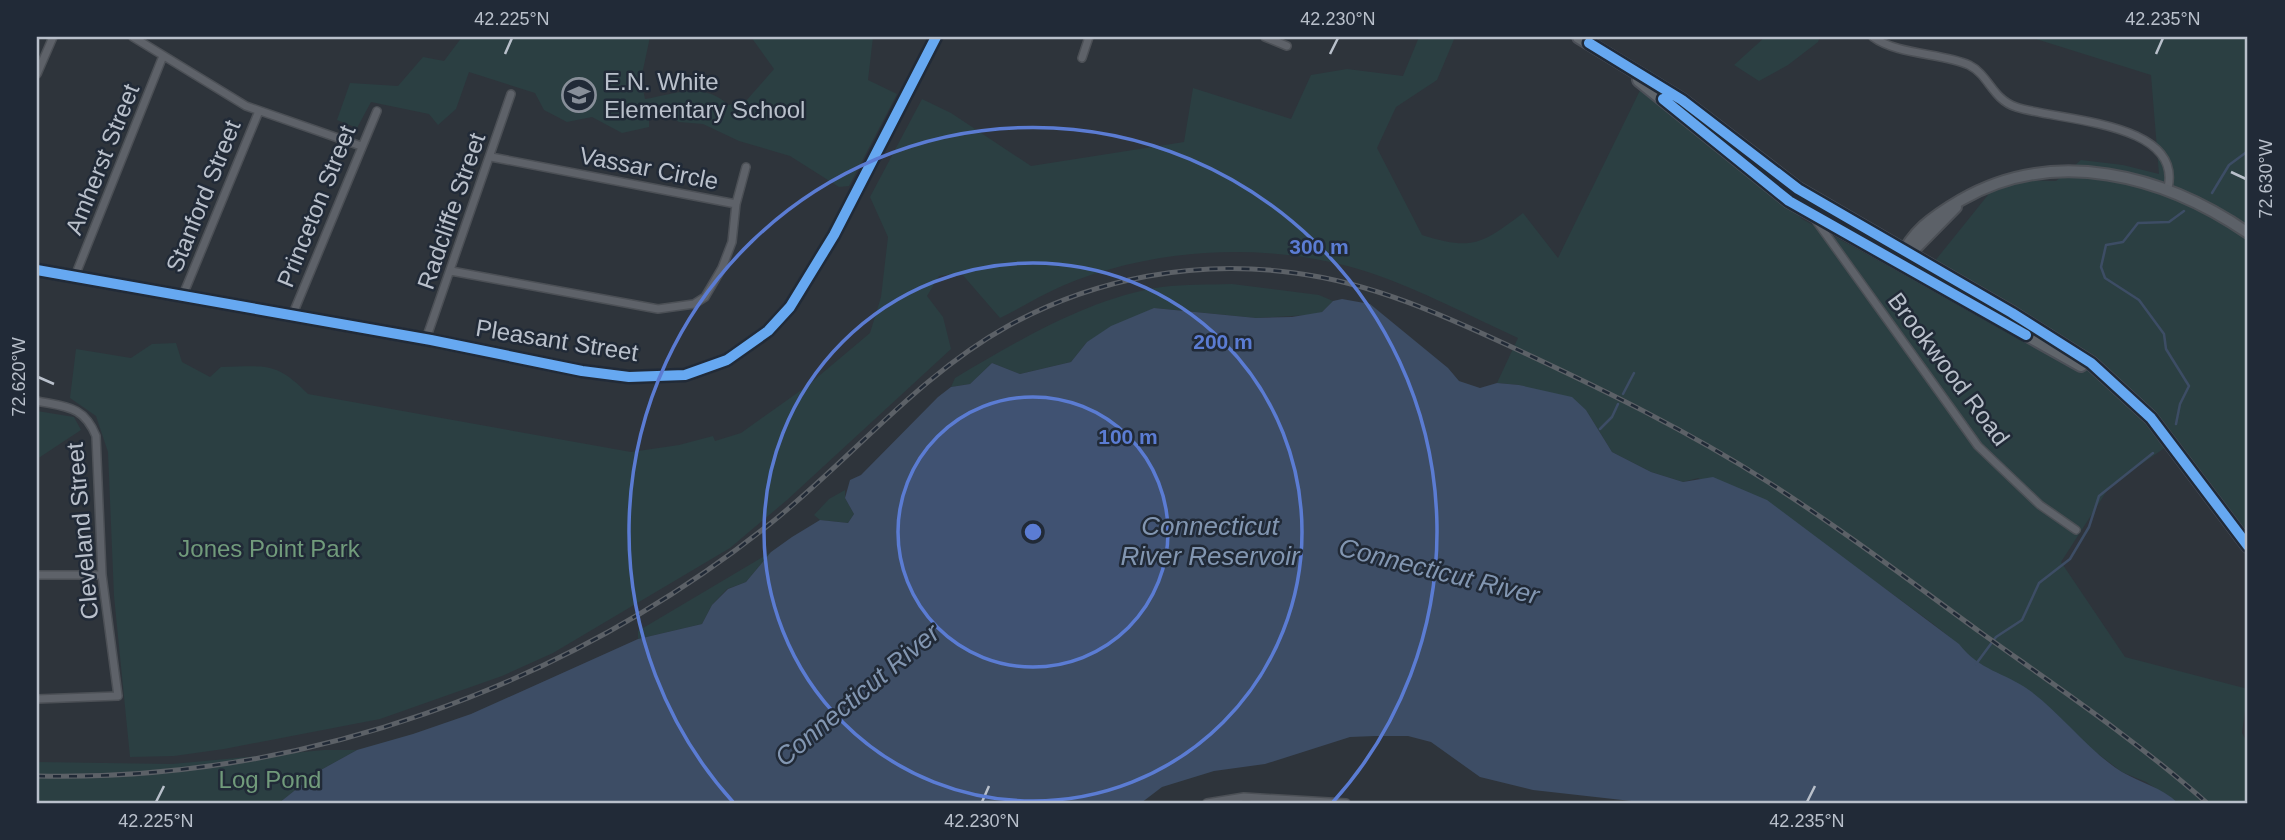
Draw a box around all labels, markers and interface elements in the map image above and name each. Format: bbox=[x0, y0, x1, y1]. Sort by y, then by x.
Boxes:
text: 42.225°N bbox=[474, 9, 550, 29]
text: 42.230°N bbox=[1300, 9, 1376, 29]
text: 42.235°N bbox=[2125, 9, 2201, 29]
place label: E.N. White Elementary School bbox=[604, 68, 805, 123]
school or university icon: E.N. White Elementary School bbox=[560, 76, 598, 114]
street label: Amherst Street bbox=[60, 79, 145, 238]
street label: Stanford Street bbox=[160, 116, 246, 276]
street label: Princeton Street bbox=[271, 121, 361, 291]
street label: Radcliffe Street bbox=[412, 129, 491, 293]
text: 72.630°W bbox=[2256, 139, 2276, 219]
street label: Vassar Circle bbox=[577, 141, 721, 195]
text: 300 m bbox=[1289, 235, 1349, 258]
street label: Brookwood Road bbox=[1883, 287, 2015, 451]
street label: Pleasant Street bbox=[474, 314, 640, 366]
text: 200 m bbox=[1193, 330, 1253, 353]
text: 72.620°W bbox=[9, 337, 29, 417]
text: 100 m bbox=[1098, 425, 1158, 448]
street label: Cleveland Street bbox=[61, 441, 103, 621]
water label: Connecticut River Reservoir bbox=[1120, 511, 1301, 571]
centre of rings bbox=[1021, 520, 1045, 544]
water label: Connecticut River bbox=[1336, 532, 1543, 611]
park label: Jones Point Park bbox=[178, 535, 361, 562]
water label: Connecticut River bbox=[769, 617, 946, 772]
park label: Log Pond bbox=[219, 766, 321, 793]
text: 42.225°N bbox=[118, 811, 194, 831]
text: 42.230°N bbox=[944, 811, 1020, 831]
text: 42.235°N bbox=[1769, 811, 1845, 831]

